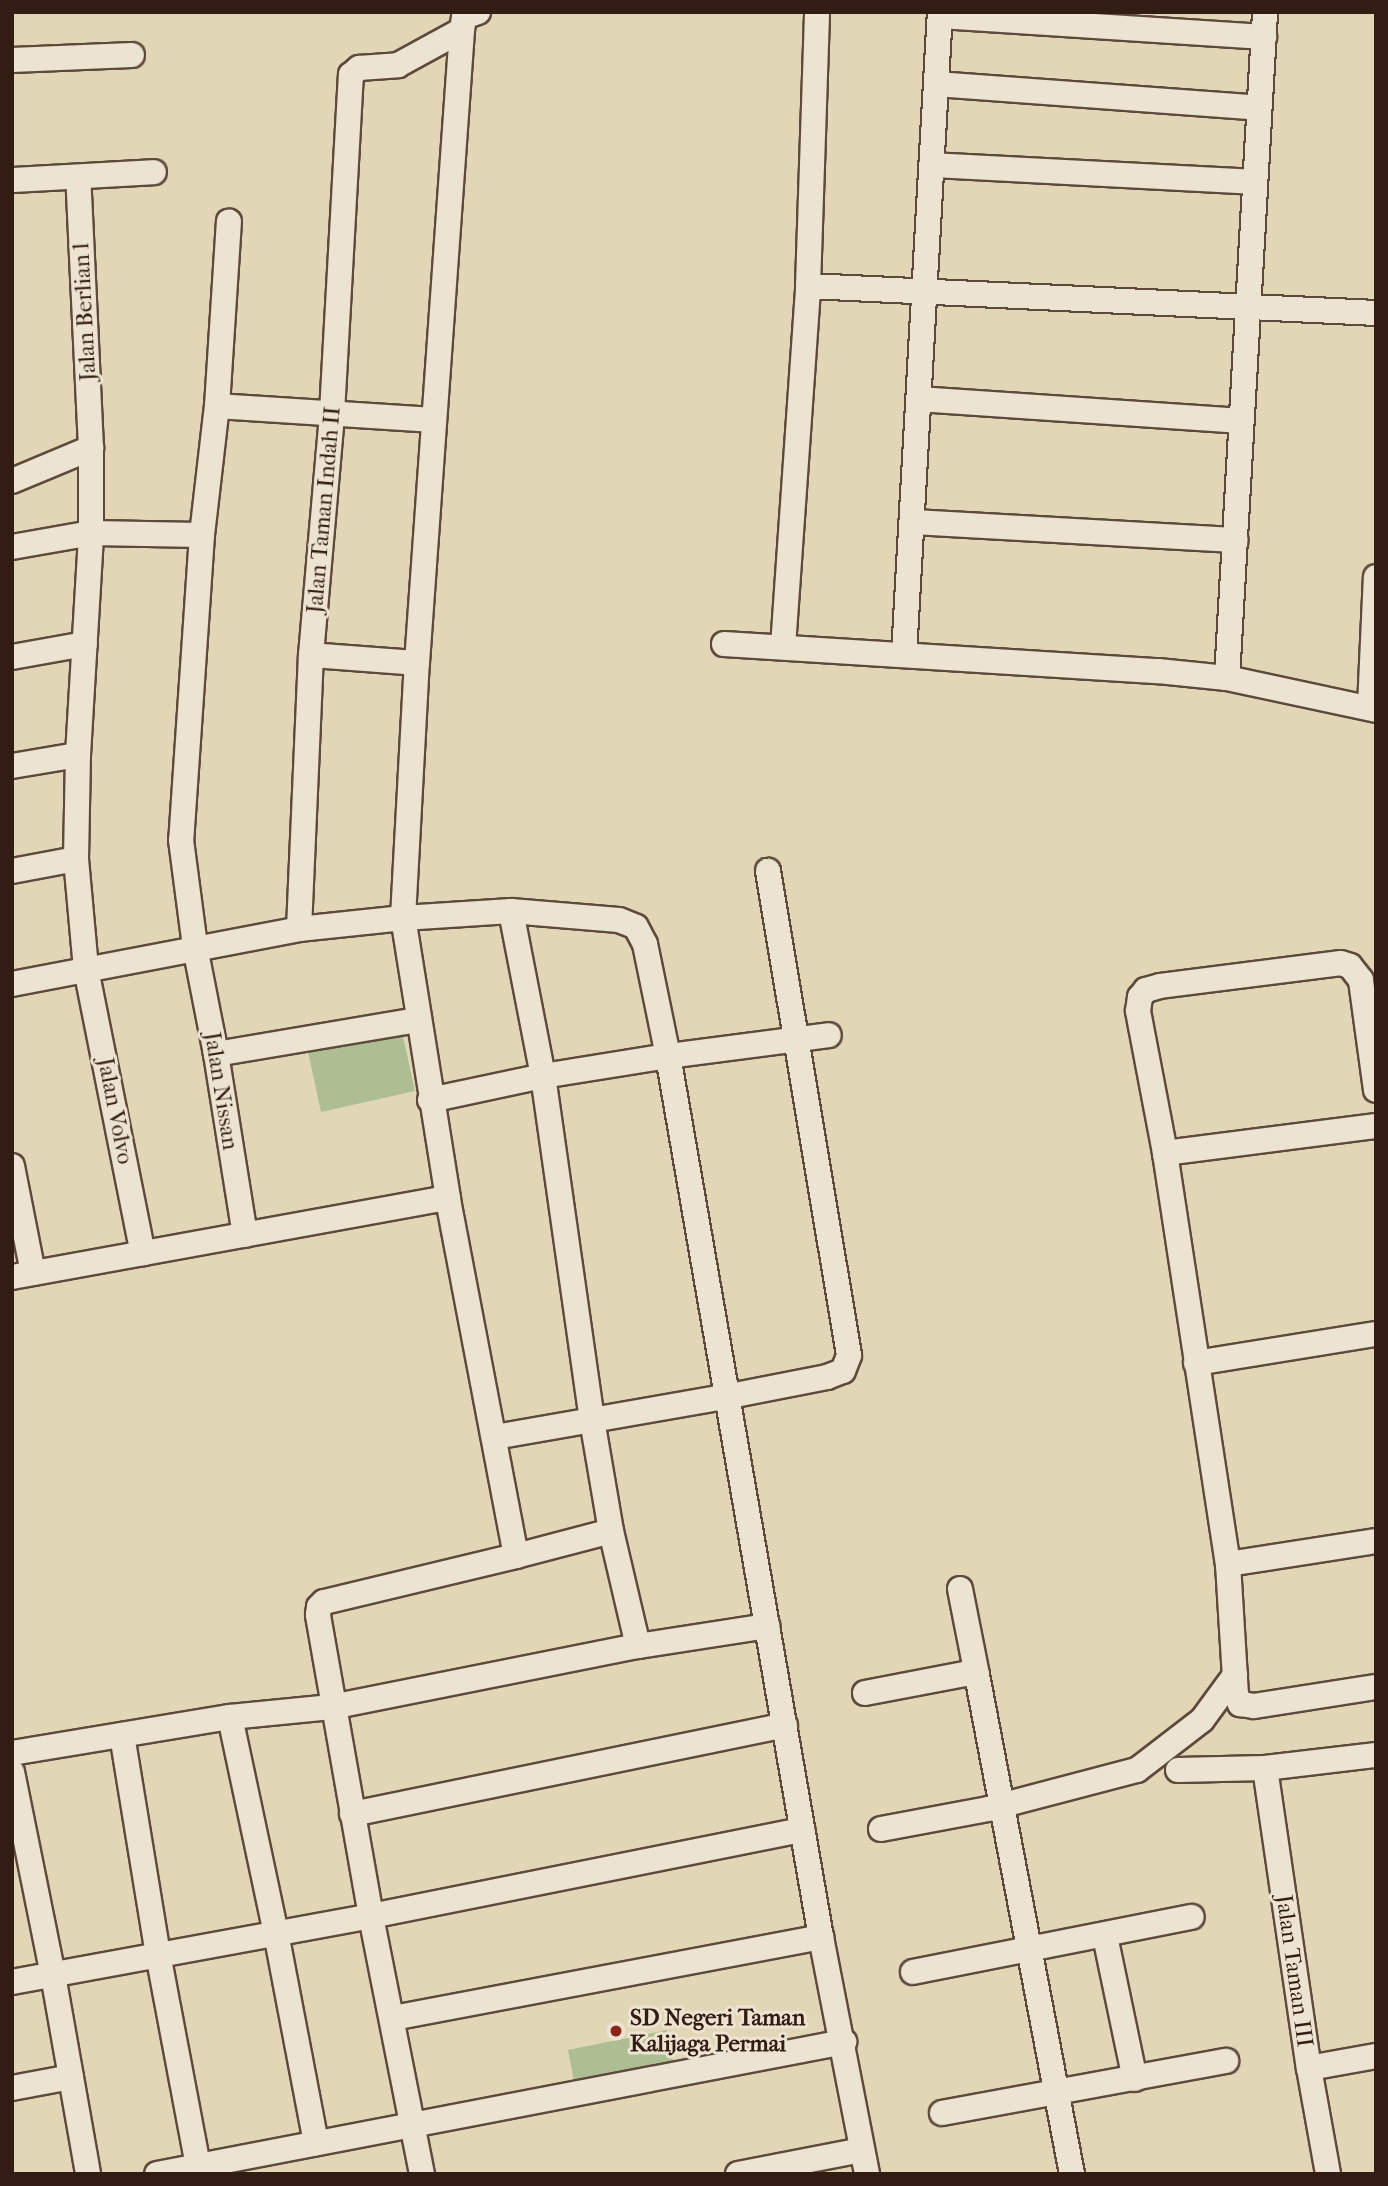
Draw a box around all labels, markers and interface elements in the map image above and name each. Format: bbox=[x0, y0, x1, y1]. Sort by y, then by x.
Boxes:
street label: Jalan Berlian l bbox=[68, 242, 102, 382]
street label: Jalan Taman Indah II bbox=[301, 405, 347, 615]
street label: Jalan Nissan bbox=[198, 1030, 244, 1152]
street label: Jalan Volvo bbox=[91, 1055, 139, 1167]
street label: Jalan Taman III bbox=[1270, 1893, 1318, 2049]
place label: SD Negeri Taman Kalijaga Permai bbox=[630, 2004, 805, 2058]
marker: SD Negeri Taman Kalijaga Permai bbox=[608, 2023, 624, 2039]

